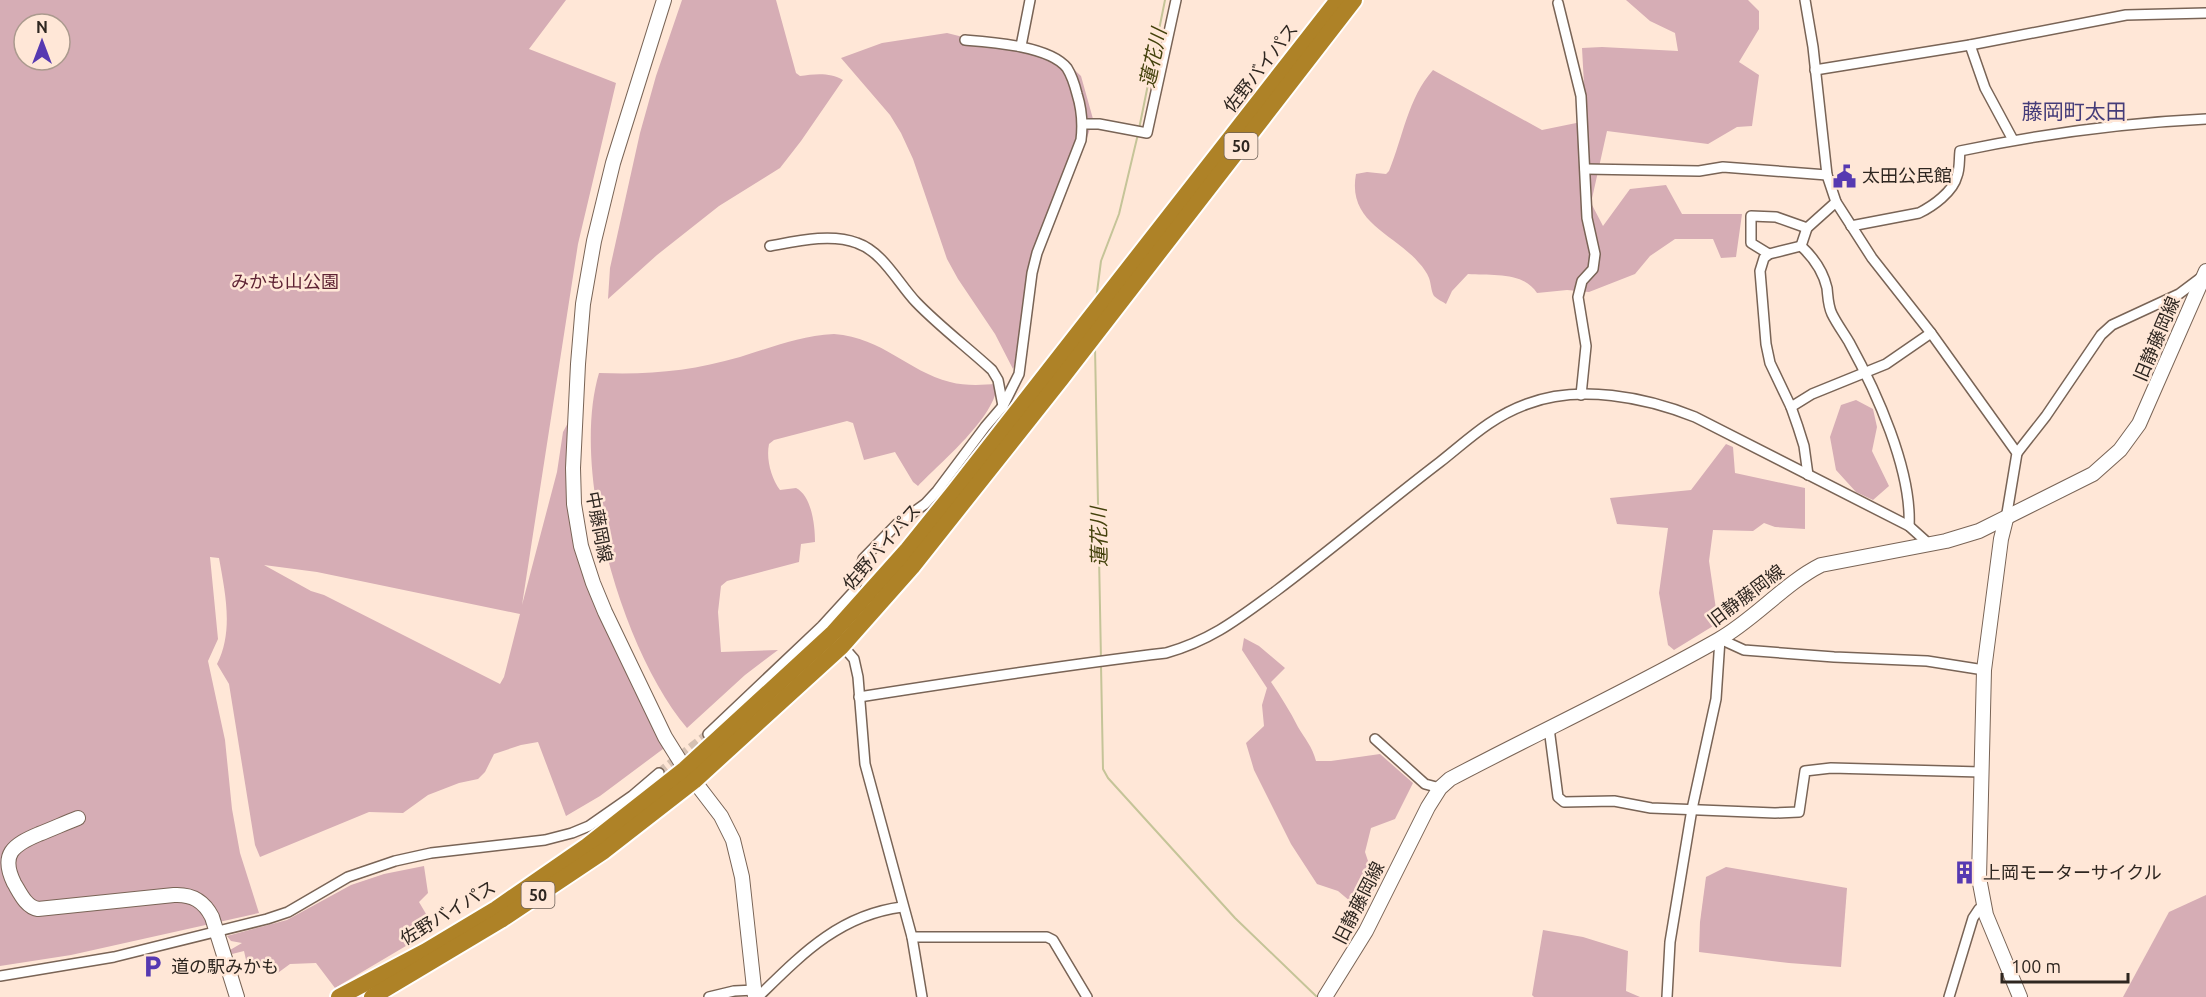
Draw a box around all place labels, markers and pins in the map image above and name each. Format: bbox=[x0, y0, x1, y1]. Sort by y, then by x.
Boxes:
public building icon: 太田公民館 bbox=[1831, 163, 1857, 189]
place label: 太田公民館 bbox=[1862, 165, 1952, 185]
building icon: 上岡モーターサイクル bbox=[1952, 860, 1978, 886]
place label: 上岡モーターサイクル bbox=[1983, 862, 2162, 882]
parking icon: 道の駅みかも bbox=[140, 954, 166, 980]
place label: 道の駅みかも bbox=[171, 956, 279, 976]

